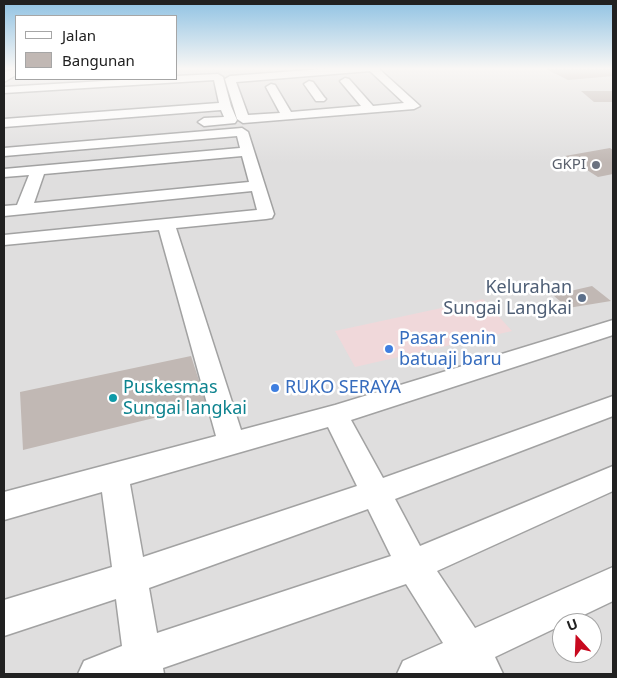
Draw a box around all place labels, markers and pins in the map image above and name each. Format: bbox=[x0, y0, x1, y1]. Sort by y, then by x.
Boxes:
place label: GKPI bbox=[552, 156, 586, 174]
marker: GKPI bbox=[590, 159, 602, 171]
place label: Kelurahan Sungai Langkai bbox=[443, 277, 572, 320]
marker: Kelurahan Sungai Langkai bbox=[576, 292, 588, 304]
place label: Pasar senin batuaji baru bbox=[399, 328, 502, 370]
marker: Pasar senin batuaji baru bbox=[383, 343, 395, 355]
place label: Puskesmas Sungai langkai bbox=[123, 377, 247, 419]
place label: RUKO SERAYA bbox=[285, 377, 401, 399]
marker: RUKO SERAYA bbox=[269, 382, 281, 394]
marker: Puskesmas Sungai langkai bbox=[107, 392, 119, 404]

